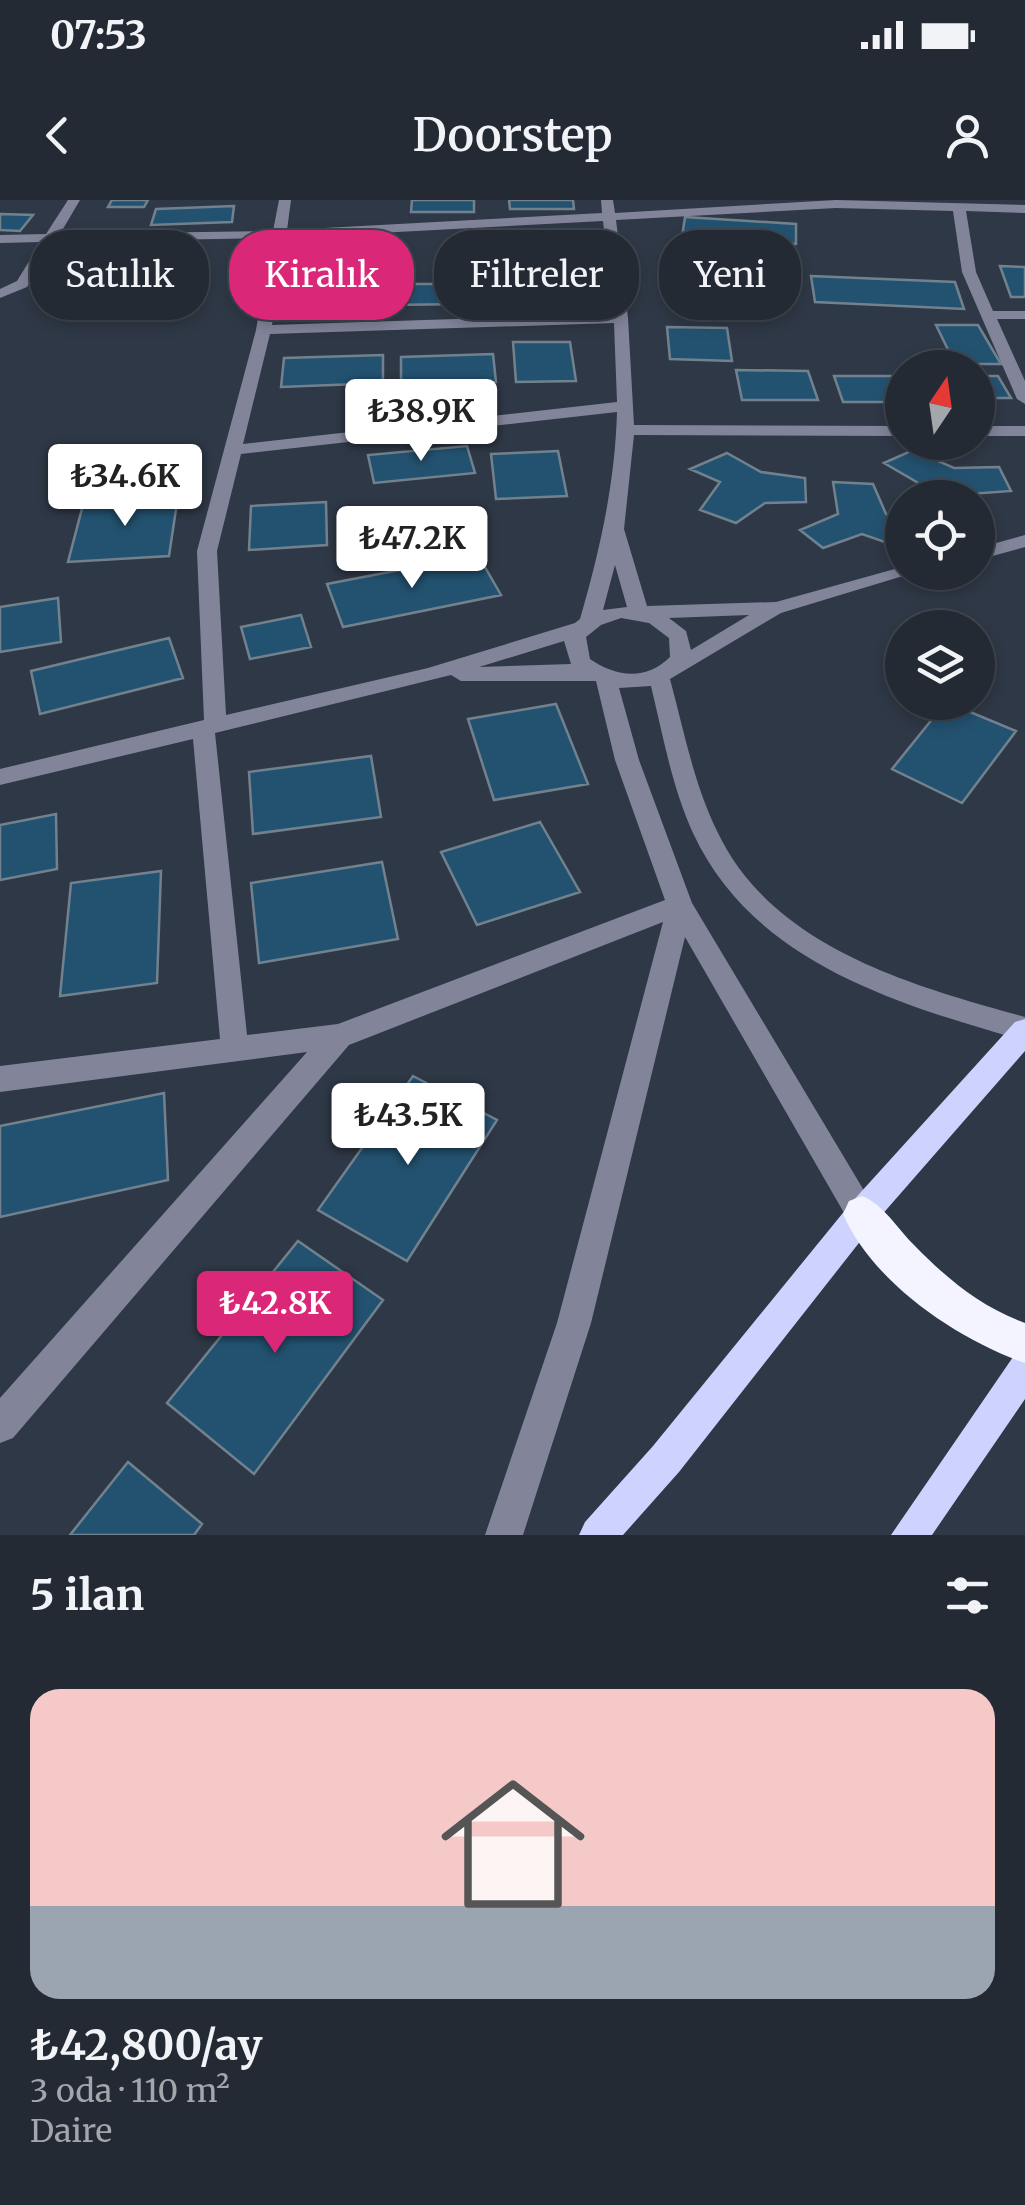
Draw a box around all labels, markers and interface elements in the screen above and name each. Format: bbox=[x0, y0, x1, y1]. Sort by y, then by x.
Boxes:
text: 07:53 bbox=[50, 12, 147, 59]
text: Doorstep bbox=[413, 107, 612, 163]
icon: back bbox=[30, 108, 85, 163]
icon: person bbox=[940, 108, 995, 163]
chip: Satılık bbox=[30, 230, 209, 320]
chip: Kiralık bbox=[229, 230, 414, 320]
chip: Filtreler bbox=[434, 230, 639, 320]
chip: Yeni bbox=[659, 230, 801, 320]
north arrow bbox=[885, 350, 995, 460]
map controls bbox=[885, 350, 995, 720]
pin: ₺38.9K bbox=[340, 379, 502, 464]
text: ₺38.9K bbox=[367, 391, 475, 431]
pin: ₺34.6K bbox=[44, 444, 206, 529]
text: ₺34.6K bbox=[70, 456, 180, 496]
button: locate bbox=[885, 480, 995, 590]
pin: ₺47.2K bbox=[331, 506, 493, 591]
text: ₺47.2K bbox=[358, 518, 466, 558]
button: layers bbox=[885, 610, 995, 720]
pin: ₺43.5K bbox=[327, 1083, 489, 1168]
text: ₺43.5K bbox=[354, 1095, 462, 1135]
pin: ₺42.8K bbox=[194, 1271, 356, 1356]
text: ₺42.8K bbox=[219, 1283, 331, 1323]
icon: filters bbox=[940, 1568, 995, 1623]
text: 5 ilan bbox=[30, 1569, 144, 1621]
icon: home bbox=[423, 1754, 603, 1934]
text: ₺42,800/ay bbox=[30, 2019, 262, 2071]
text: 3 oda · 110 m² bbox=[30, 2071, 230, 2111]
text: Daire bbox=[30, 2111, 112, 2151]

